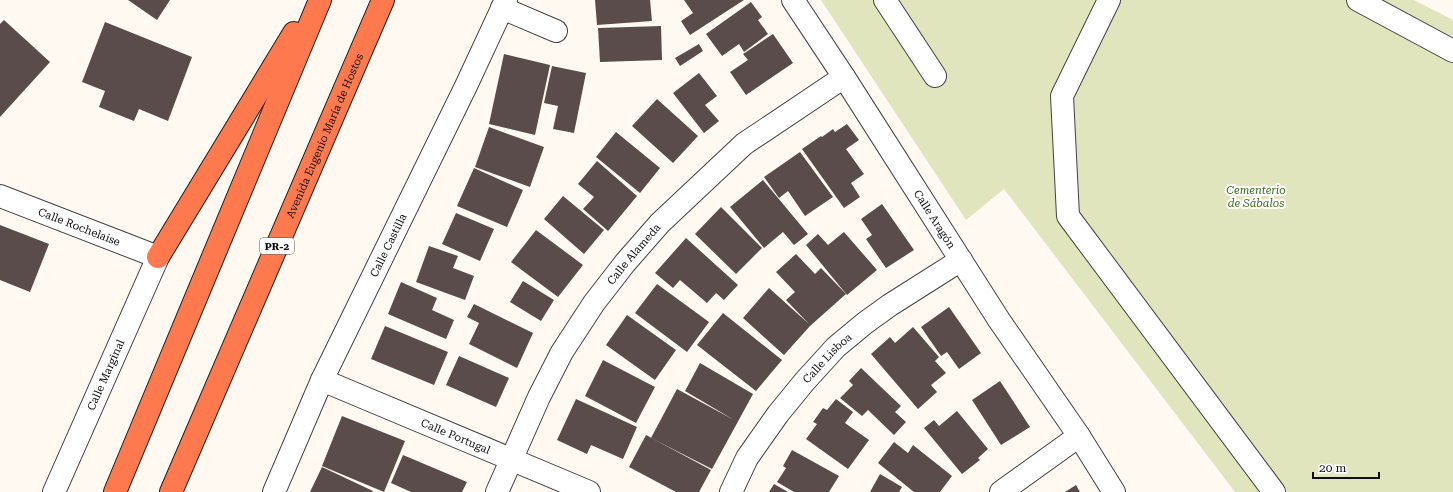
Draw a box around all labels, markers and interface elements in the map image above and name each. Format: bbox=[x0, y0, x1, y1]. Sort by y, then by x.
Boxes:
street label: Avenida Eugenio María de Hostos bbox=[283, 51, 366, 220]
park label: Cementerio de Sábalos bbox=[1226, 184, 1286, 210]
street label: Calle Aragón bbox=[911, 187, 958, 251]
street label: Calle Rochelaise bbox=[36, 205, 122, 248]
street label: Calle Castilla bbox=[367, 211, 409, 279]
street label: Calle Alameda bbox=[604, 221, 663, 287]
road number: PR-2 bbox=[260, 238, 294, 254]
street label: Calle Lisboa bbox=[800, 330, 854, 386]
street label: Calle Marginal bbox=[85, 337, 128, 413]
street label: Calle Portugal bbox=[419, 416, 493, 457]
scale bar bbox=[1313, 454, 1379, 480]
text: 20 m bbox=[1319, 461, 1346, 475]

